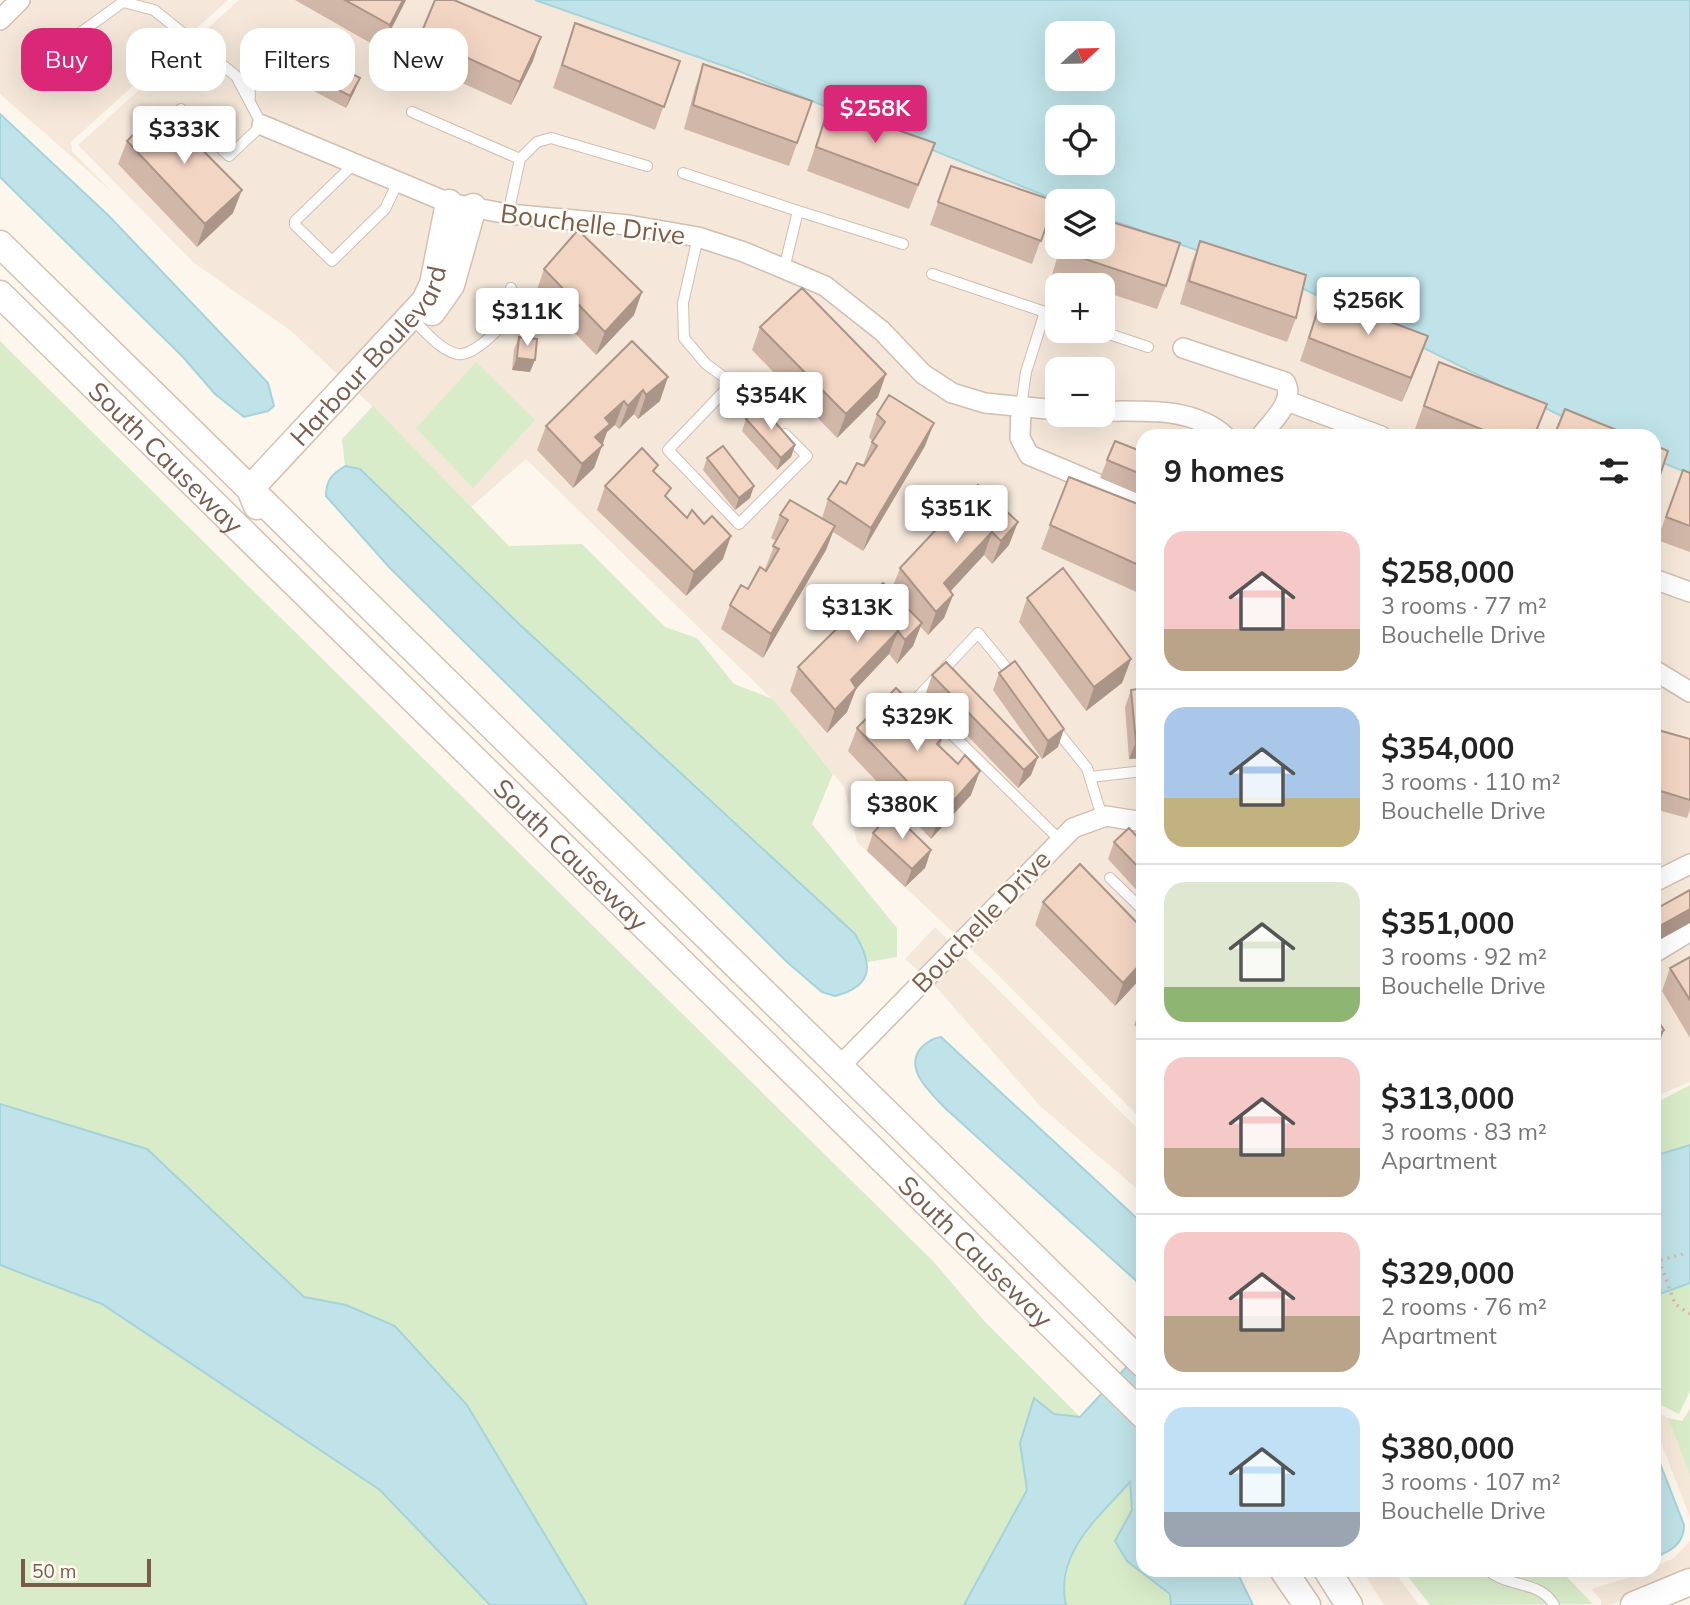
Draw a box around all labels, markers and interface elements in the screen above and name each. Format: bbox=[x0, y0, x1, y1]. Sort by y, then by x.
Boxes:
north arrow bbox=[1045, 21, 1115, 91]
map controls bbox=[1045, 21, 1115, 427]
chip: Buy bbox=[21, 28, 112, 91]
chip: Rent bbox=[126, 28, 226, 91]
chip: Filters bbox=[240, 28, 355, 91]
chip: New bbox=[369, 28, 468, 91]
pin: $258K bbox=[826, 86, 924, 145]
text: $258K bbox=[840, 93, 910, 122]
button: locate bbox=[1045, 105, 1115, 175]
pin: $333K bbox=[135, 106, 233, 166]
text: $333K bbox=[149, 114, 219, 143]
button: layers bbox=[1045, 189, 1115, 259]
street label: Bouchelle Drive bbox=[499, 196, 687, 252]
street label: Harbour Boulevard bbox=[282, 263, 453, 452]
button: + bbox=[1045, 273, 1115, 343]
pin: $256K bbox=[1319, 278, 1417, 337]
text: $256K bbox=[1333, 285, 1403, 314]
pin: $311K bbox=[478, 288, 576, 348]
text: $311K bbox=[492, 296, 562, 325]
button: − bbox=[1045, 357, 1115, 427]
pin: $354K bbox=[722, 372, 820, 432]
street label: South Causeway bbox=[82, 374, 251, 540]
text: $354K bbox=[736, 380, 806, 409]
text: 9 homes bbox=[1164, 452, 1285, 490]
icon: filters bbox=[1595, 452, 1633, 490]
pin: $351K bbox=[907, 486, 1005, 545]
text: $351K bbox=[921, 493, 991, 522]
text: $258,000 bbox=[1381, 553, 1514, 591]
icon: home bbox=[1220, 559, 1304, 643]
pin: $313K bbox=[808, 584, 906, 644]
text: 3 rooms · 77 m² bbox=[1381, 591, 1547, 620]
text: $313K bbox=[822, 592, 892, 621]
text: Bouchelle Drive bbox=[1381, 620, 1545, 649]
pin: $329K bbox=[868, 694, 966, 753]
text: $329K bbox=[882, 701, 952, 730]
text: $354,000 bbox=[1381, 729, 1514, 767]
icon: home bbox=[1220, 735, 1304, 819]
text: 3 rooms · 110 m² bbox=[1381, 767, 1561, 796]
street label: South Causeway bbox=[487, 771, 656, 937]
pin: $380K bbox=[853, 782, 951, 841]
text: $380K bbox=[867, 789, 937, 818]
text: Bouchelle Drive bbox=[1381, 796, 1545, 825]
street label: Bouchelle Drive bbox=[905, 843, 1057, 999]
text: $351,000 bbox=[1381, 904, 1514, 942]
icon: home bbox=[1220, 910, 1304, 994]
text: 3 rooms · 92 m² bbox=[1381, 942, 1547, 971]
text: Bouchelle Drive bbox=[1381, 971, 1545, 1000]
text: $313,000 bbox=[1381, 1079, 1514, 1117]
icon: home bbox=[1220, 1085, 1304, 1169]
text: 3 rooms · 83 m² bbox=[1381, 1117, 1547, 1146]
text: Apartment bbox=[1381, 1146, 1497, 1175]
street label: South Causeway bbox=[892, 1168, 1060, 1334]
text: $329,000 bbox=[1381, 1254, 1514, 1292]
icon: home bbox=[1220, 1260, 1304, 1344]
text: 2 rooms · 76 m² bbox=[1381, 1292, 1547, 1321]
text: Apartment bbox=[1381, 1321, 1497, 1350]
text: $380,000 bbox=[1381, 1429, 1514, 1467]
icon: home bbox=[1220, 1435, 1304, 1519]
text: 3 rooms · 107 m² bbox=[1381, 1467, 1561, 1496]
text: Bouchelle Drive bbox=[1381, 1496, 1545, 1525]
scale bar bbox=[21, 1556, 150, 1588]
text: 50 m bbox=[32, 1559, 76, 1583]

